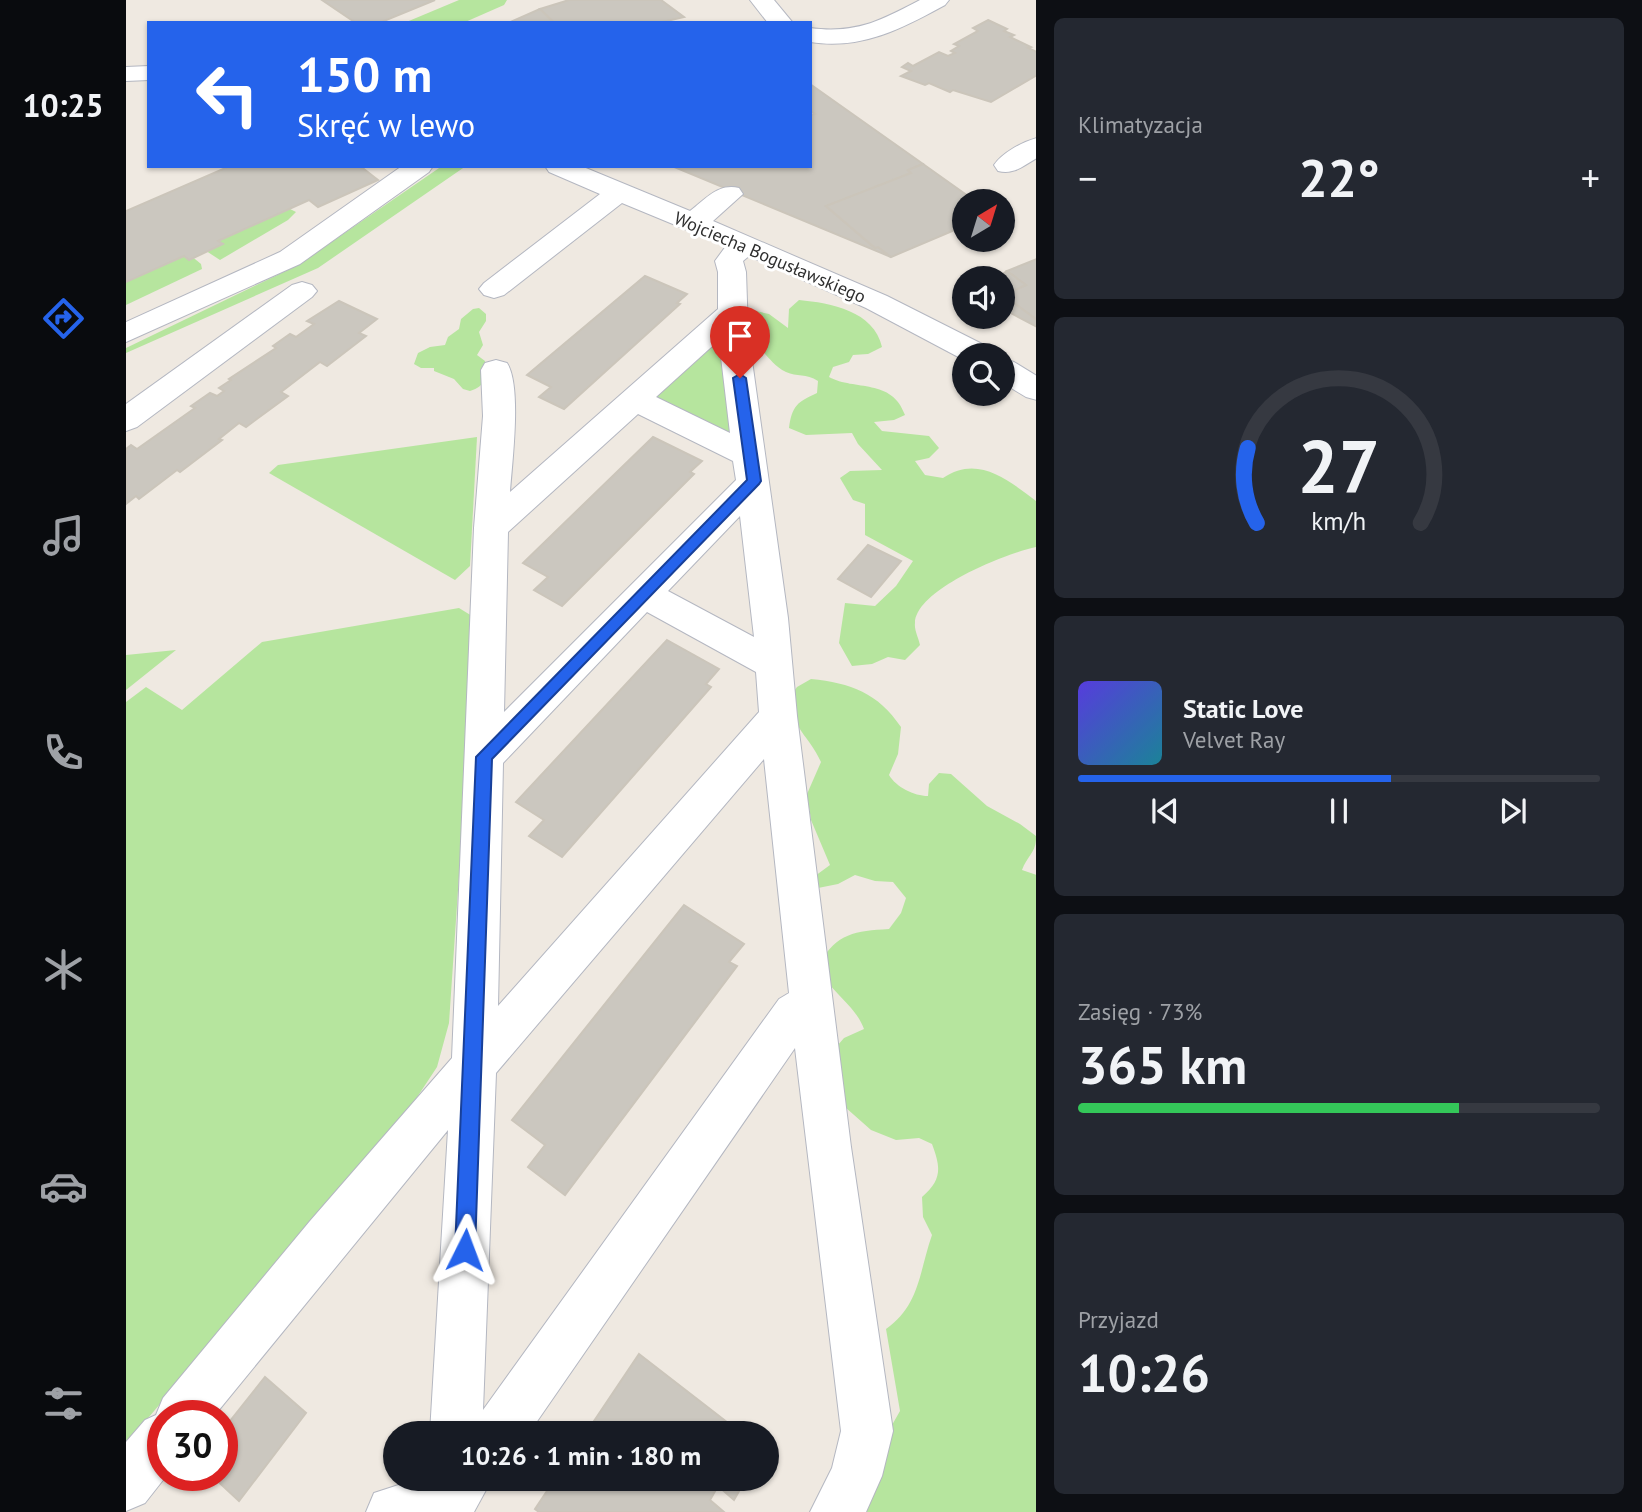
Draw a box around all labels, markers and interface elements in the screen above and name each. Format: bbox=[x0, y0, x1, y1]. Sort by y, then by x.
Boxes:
text: 150 m bbox=[297, 42, 432, 106]
icon: left bbox=[182, 49, 273, 140]
text: 10:25 bbox=[22, 84, 104, 126]
text: Skręć w lewo bbox=[297, 104, 475, 146]
text: Klimatyzacja bbox=[1078, 110, 1203, 139]
text: 22° bbox=[1298, 144, 1380, 211]
text: − bbox=[1078, 153, 1097, 202]
text: + bbox=[1581, 153, 1600, 202]
north arrow bbox=[952, 189, 1015, 252]
map controls bbox=[952, 189, 1015, 406]
street label: Wojciecha Bogusławskiego bbox=[671, 206, 869, 308]
button: sound bbox=[952, 266, 1015, 329]
icon: directions bbox=[39, 294, 88, 343]
pin bbox=[710, 306, 770, 378]
icon: arrive bbox=[721, 317, 759, 355]
button: search bbox=[952, 343, 1015, 406]
text: 27 bbox=[1298, 420, 1380, 514]
text: km/h bbox=[1312, 505, 1366, 537]
icon: music bbox=[39, 511, 88, 560]
text: Static Love bbox=[1183, 692, 1304, 725]
text: Velvet Ray bbox=[1183, 725, 1285, 754]
icon: phone bbox=[39, 728, 88, 777]
icon: previous bbox=[1146, 792, 1184, 830]
icon: pause bbox=[1320, 792, 1358, 830]
icon: next bbox=[1494, 792, 1532, 830]
icon: climate bbox=[39, 945, 88, 994]
text: Zasięg · 73% bbox=[1078, 997, 1202, 1026]
text: 365 km bbox=[1078, 1031, 1247, 1098]
icon: car bbox=[39, 1162, 88, 1211]
position arrow bbox=[428, 1213, 502, 1287]
text: Przyjazd bbox=[1078, 1305, 1159, 1334]
text: 10:26 bbox=[1078, 1339, 1210, 1406]
icon: filters bbox=[39, 1379, 88, 1428]
speed limit sign: 30 bbox=[147, 1400, 238, 1491]
text: 10:26 · 1 min · 180 m bbox=[461, 1439, 701, 1472]

